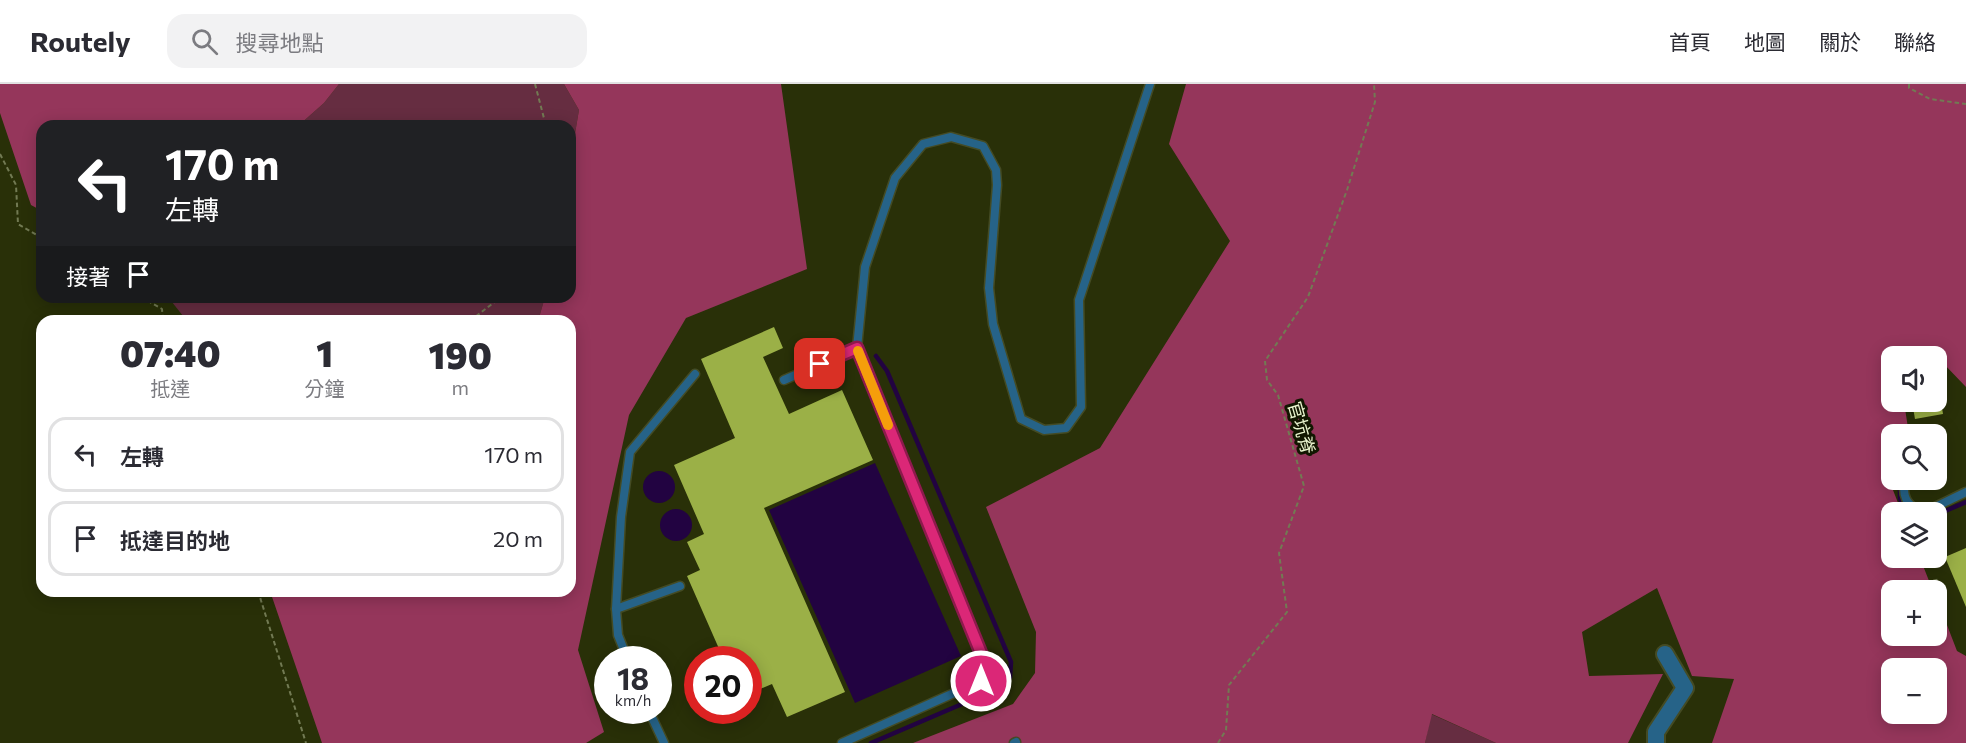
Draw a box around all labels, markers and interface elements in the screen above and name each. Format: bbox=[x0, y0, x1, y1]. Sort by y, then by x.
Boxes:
search box bbox=[167, 14, 587, 68]
text: Routely bbox=[30, 24, 131, 58]
icon: search bbox=[188, 25, 221, 58]
text: 搜尋地點 bbox=[236, 29, 324, 56]
text: 首頁 bbox=[1669, 29, 1711, 54]
text: 地圖 bbox=[1744, 29, 1786, 54]
text: 關於 bbox=[1819, 29, 1861, 54]
text: 聯絡 bbox=[1894, 29, 1936, 54]
text: 170 m bbox=[165, 137, 279, 189]
icon: left bbox=[66, 144, 144, 222]
text: 左轉 bbox=[165, 193, 219, 226]
icon: arrive bbox=[122, 258, 155, 291]
text: 接著 bbox=[66, 263, 110, 290]
text: 07:40 bbox=[120, 330, 221, 374]
text: 1 bbox=[316, 330, 333, 374]
text: 190 bbox=[429, 332, 492, 376]
pin bbox=[794, 338, 845, 389]
map controls bbox=[1881, 346, 1947, 724]
button: sound bbox=[1881, 346, 1947, 412]
icon: arrive bbox=[803, 347, 836, 380]
text: m bbox=[452, 375, 469, 399]
text: 抵達 bbox=[150, 376, 190, 400]
text: 分鐘 bbox=[305, 376, 345, 400]
street label: 官坑脊 bbox=[1284, 399, 1320, 457]
button: search bbox=[1881, 424, 1947, 490]
icon: left bbox=[69, 438, 102, 471]
text: 170 m bbox=[484, 441, 543, 468]
text: 左轉 bbox=[120, 443, 164, 470]
button: layers bbox=[1881, 502, 1947, 568]
icon: arrive bbox=[69, 522, 102, 555]
text: 20 m bbox=[493, 525, 543, 552]
text: 抵達目的地 bbox=[120, 527, 230, 554]
button: + bbox=[1881, 580, 1947, 646]
speed limit sign: 20 bbox=[684, 646, 762, 724]
position arrow bbox=[949, 649, 1013, 713]
button: − bbox=[1881, 658, 1947, 724]
text: 18 bbox=[617, 659, 649, 696]
text: km/h bbox=[615, 691, 651, 709]

